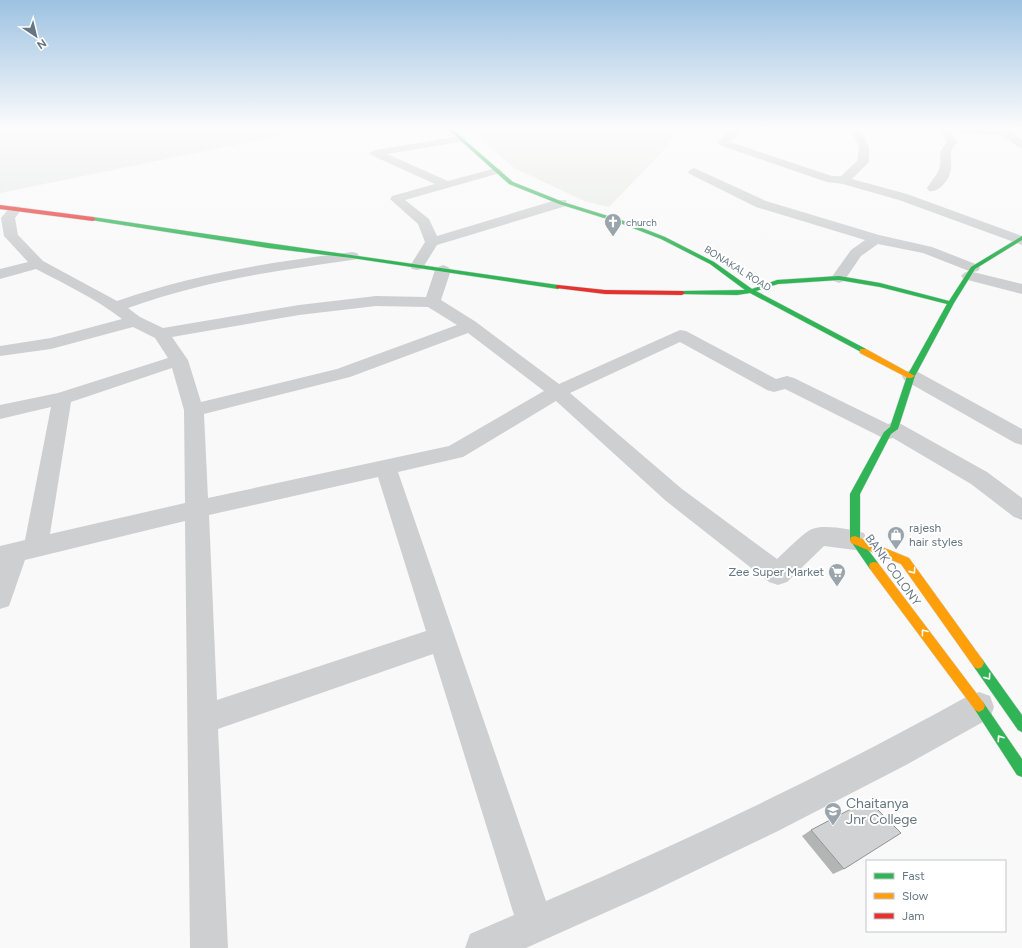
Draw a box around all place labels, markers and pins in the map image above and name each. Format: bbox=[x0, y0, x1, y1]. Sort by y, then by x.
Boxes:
church icon: church bbox=[603, 212, 623, 237]
place label: church bbox=[626, 216, 657, 229]
place label: rajesh hair styles bbox=[909, 521, 963, 549]
shop icon: rajesh hair styles bbox=[886, 525, 906, 550]
supermarket icon: Zee Super Market bbox=[827, 562, 847, 587]
place label: Zee Super Market bbox=[728, 565, 824, 579]
place label: Chaitanya Jnr College bbox=[846, 795, 917, 828]
school or university icon: Chaitanya Jnr College bbox=[823, 801, 843, 826]

